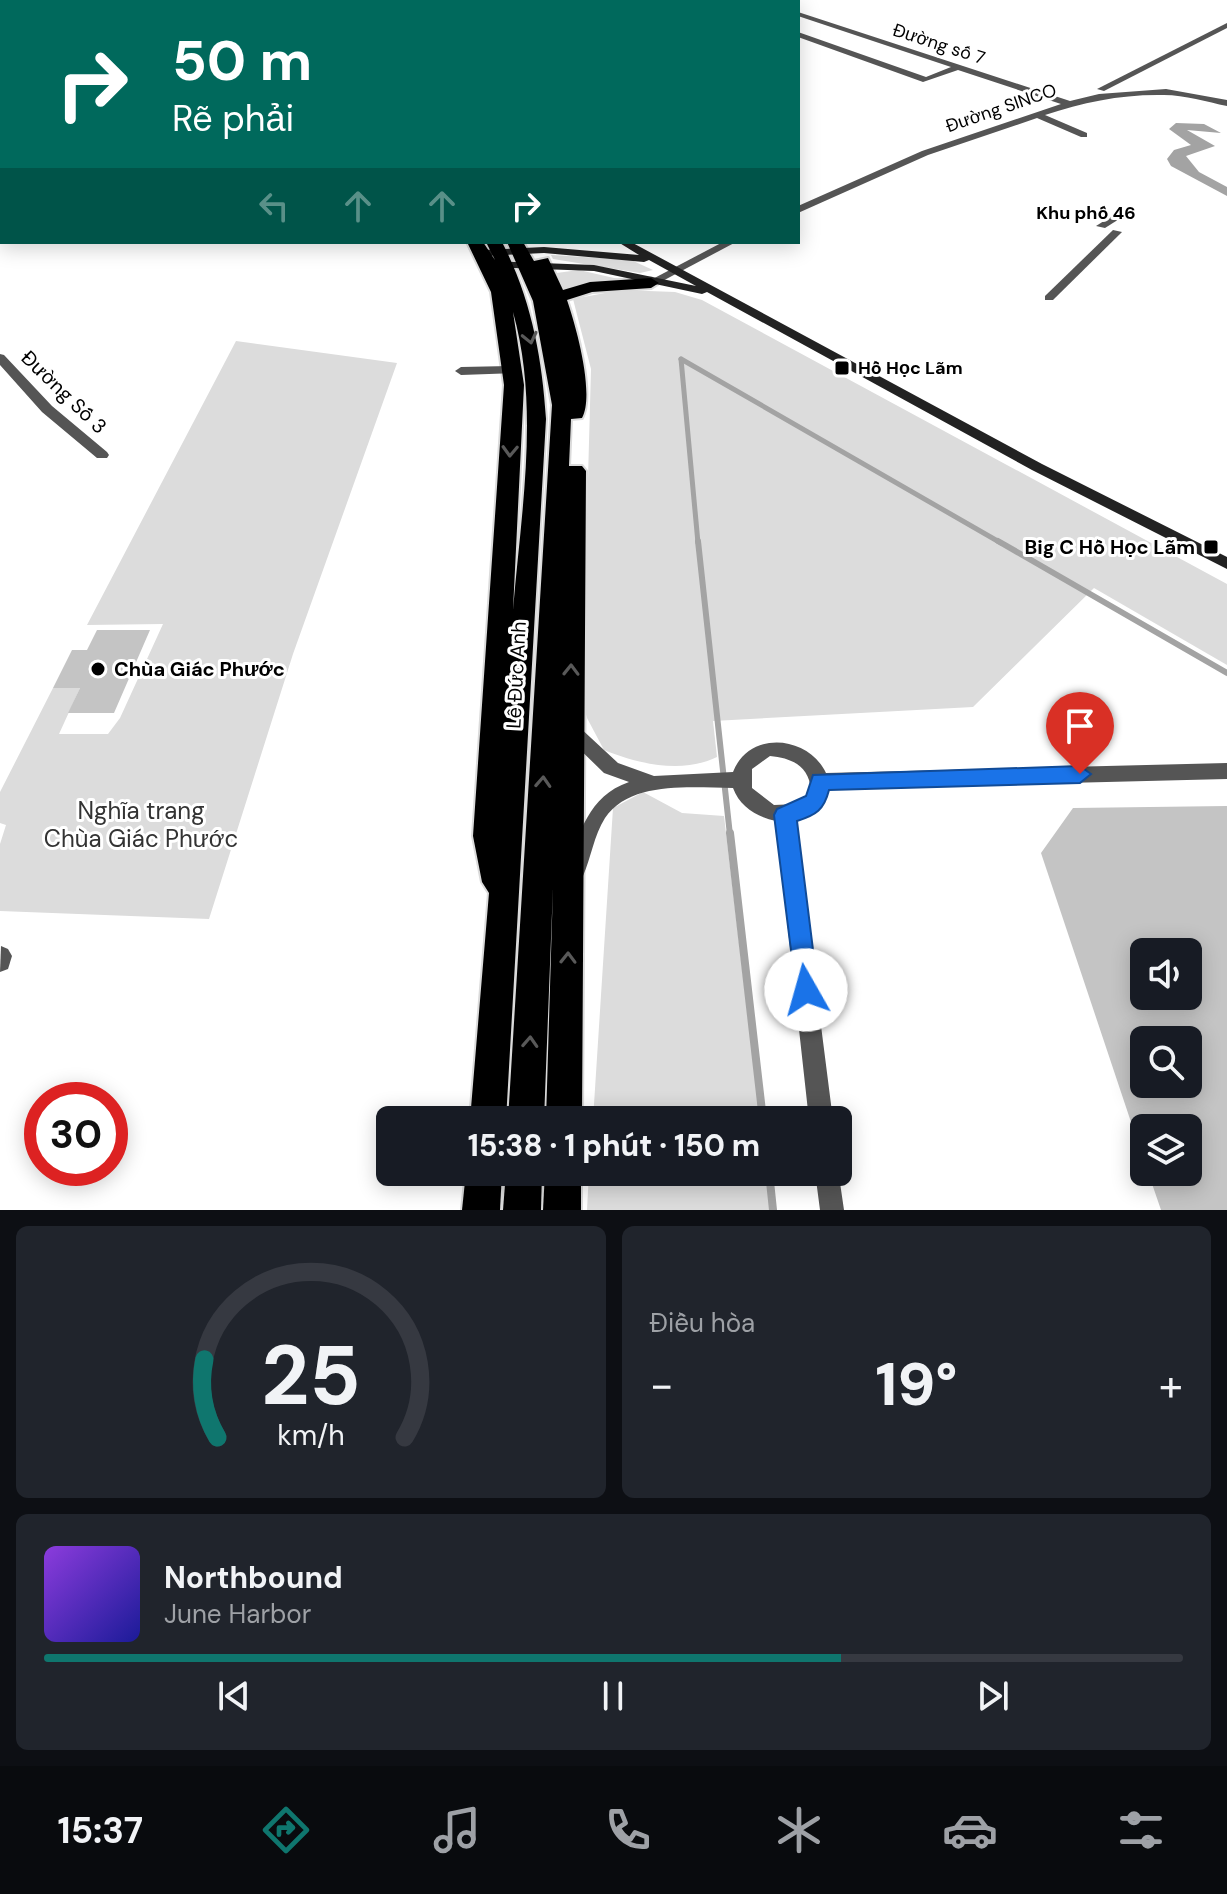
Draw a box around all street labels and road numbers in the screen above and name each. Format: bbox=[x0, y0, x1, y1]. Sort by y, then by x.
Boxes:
street label: Đường số 7 bbox=[890, 18, 988, 70]
street label: Đường SINCO bbox=[942, 78, 1060, 138]
street label: Đường Số 3 bbox=[16, 345, 112, 439]
street label: Lê Đức Anh bbox=[500, 621, 532, 729]

